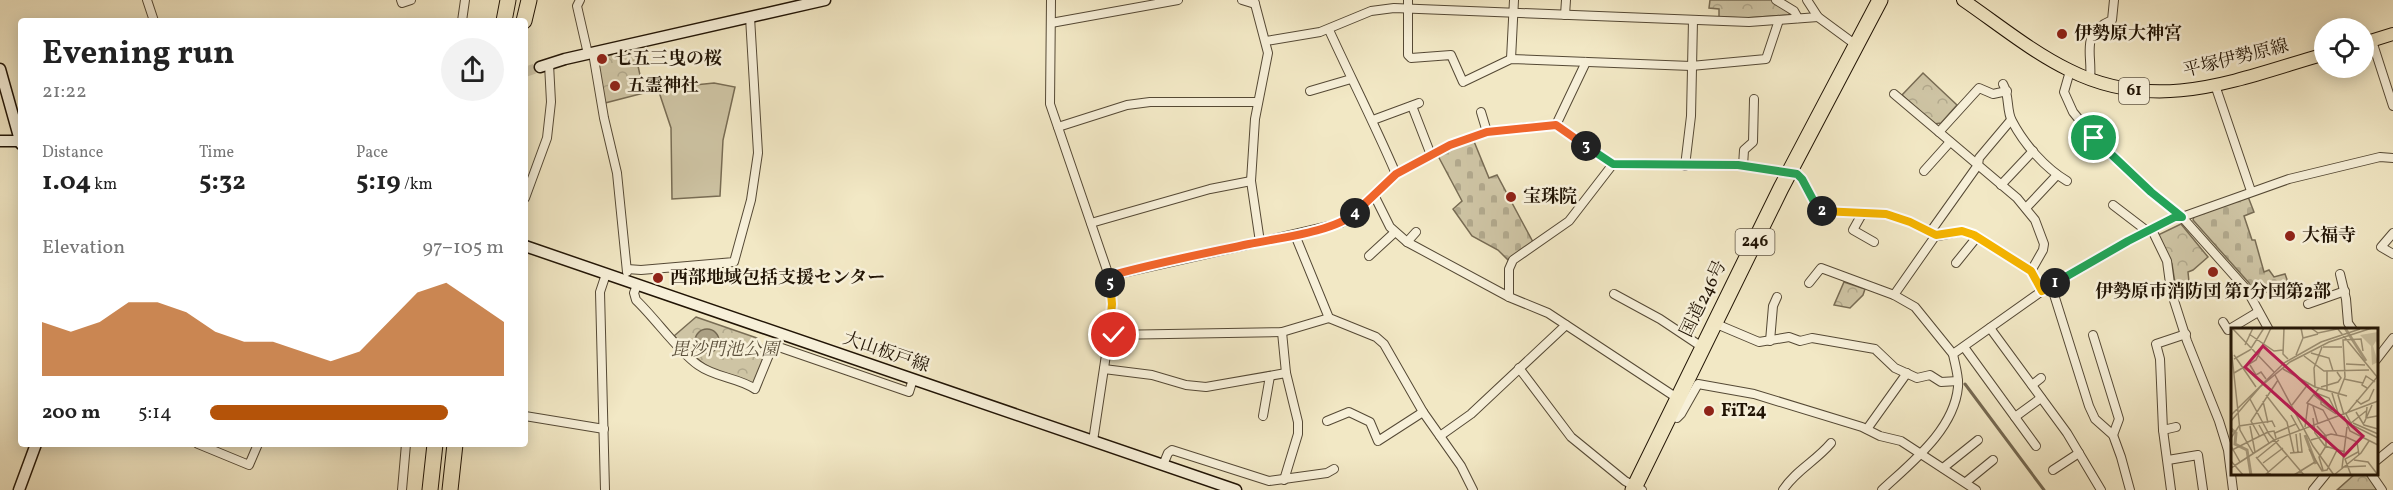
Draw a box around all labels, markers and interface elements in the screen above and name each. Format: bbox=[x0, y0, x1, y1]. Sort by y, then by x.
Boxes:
map controls bbox=[2314, 18, 2374, 78]
button: locate bbox=[2314, 18, 2374, 78]
place label: 伊勢原大神宮 bbox=[2074, 22, 2182, 47]
marker: 伊勢原大神宮 bbox=[2055, 27, 2069, 41]
text: Evening run bbox=[42, 32, 235, 78]
street label: 平塚伊勢原線 bbox=[2181, 34, 2291, 84]
button: share bbox=[441, 38, 504, 101]
place label: 七五三曳の桜 bbox=[614, 47, 722, 72]
marker: 七五三曳の桜 bbox=[595, 52, 609, 66]
place label: 五霊神社 bbox=[627, 74, 699, 99]
text: 21:22 bbox=[42, 78, 87, 106]
road number: 61 bbox=[2119, 78, 2149, 104]
marker: 五霊神社 bbox=[608, 79, 622, 93]
pin bbox=[2068, 112, 2119, 163]
icon: arrive bbox=[2077, 121, 2110, 154]
pin: 3 bbox=[1571, 131, 1601, 161]
text: 3 bbox=[1582, 135, 1590, 157]
text: Distance bbox=[42, 142, 103, 164]
text: Time bbox=[199, 142, 234, 164]
text: Pace bbox=[356, 142, 388, 164]
text: 1.04 bbox=[42, 164, 91, 200]
text: 5:32 bbox=[199, 164, 246, 200]
text: 5:19 bbox=[356, 164, 401, 200]
text: km bbox=[91, 174, 117, 196]
text: /km bbox=[401, 174, 433, 196]
place label: 宝珠院 bbox=[1523, 185, 1577, 210]
marker: 宝珠院 bbox=[1504, 190, 1518, 204]
pin: 2 bbox=[1807, 196, 1837, 226]
pin: 4 bbox=[1340, 198, 1370, 228]
text: 2 bbox=[1818, 200, 1826, 222]
text: 4 bbox=[1350, 202, 1360, 224]
place label: 大福寺 bbox=[2302, 224, 2356, 249]
road number: 246 bbox=[1736, 229, 1774, 255]
marker: 大福寺 bbox=[2283, 229, 2297, 243]
text: Elevation bbox=[42, 234, 125, 262]
text: 97–105 m bbox=[423, 234, 504, 262]
street label: 国道246号 bbox=[1675, 256, 1733, 342]
marker: 伊勢原市消防団 第1分団第2部 bbox=[2206, 265, 2220, 279]
place label: 西部地域包括支援センター bbox=[670, 266, 885, 291]
pin: 5 bbox=[1095, 268, 1125, 298]
pin: 1 bbox=[2040, 268, 2070, 298]
marker: 西部地域包括支援センター bbox=[651, 271, 665, 285]
text: 5 bbox=[1106, 272, 1114, 294]
text: 1 bbox=[2052, 272, 2058, 294]
place label: 伊勢原市消防団 第1分団第2部 bbox=[2095, 280, 2331, 305]
pin bbox=[1088, 309, 1139, 360]
icon: check bbox=[1097, 318, 1130, 351]
street label: 大山板戸線 bbox=[839, 327, 933, 379]
inset map bbox=[2231, 328, 2378, 475]
park label: 毘沙門池公園 bbox=[671, 338, 782, 363]
text: 200 m bbox=[42, 399, 100, 427]
text: 5:14 bbox=[138, 399, 172, 427]
place label: FiT24 bbox=[1721, 399, 1767, 424]
marker: FiT24 bbox=[1702, 404, 1716, 418]

